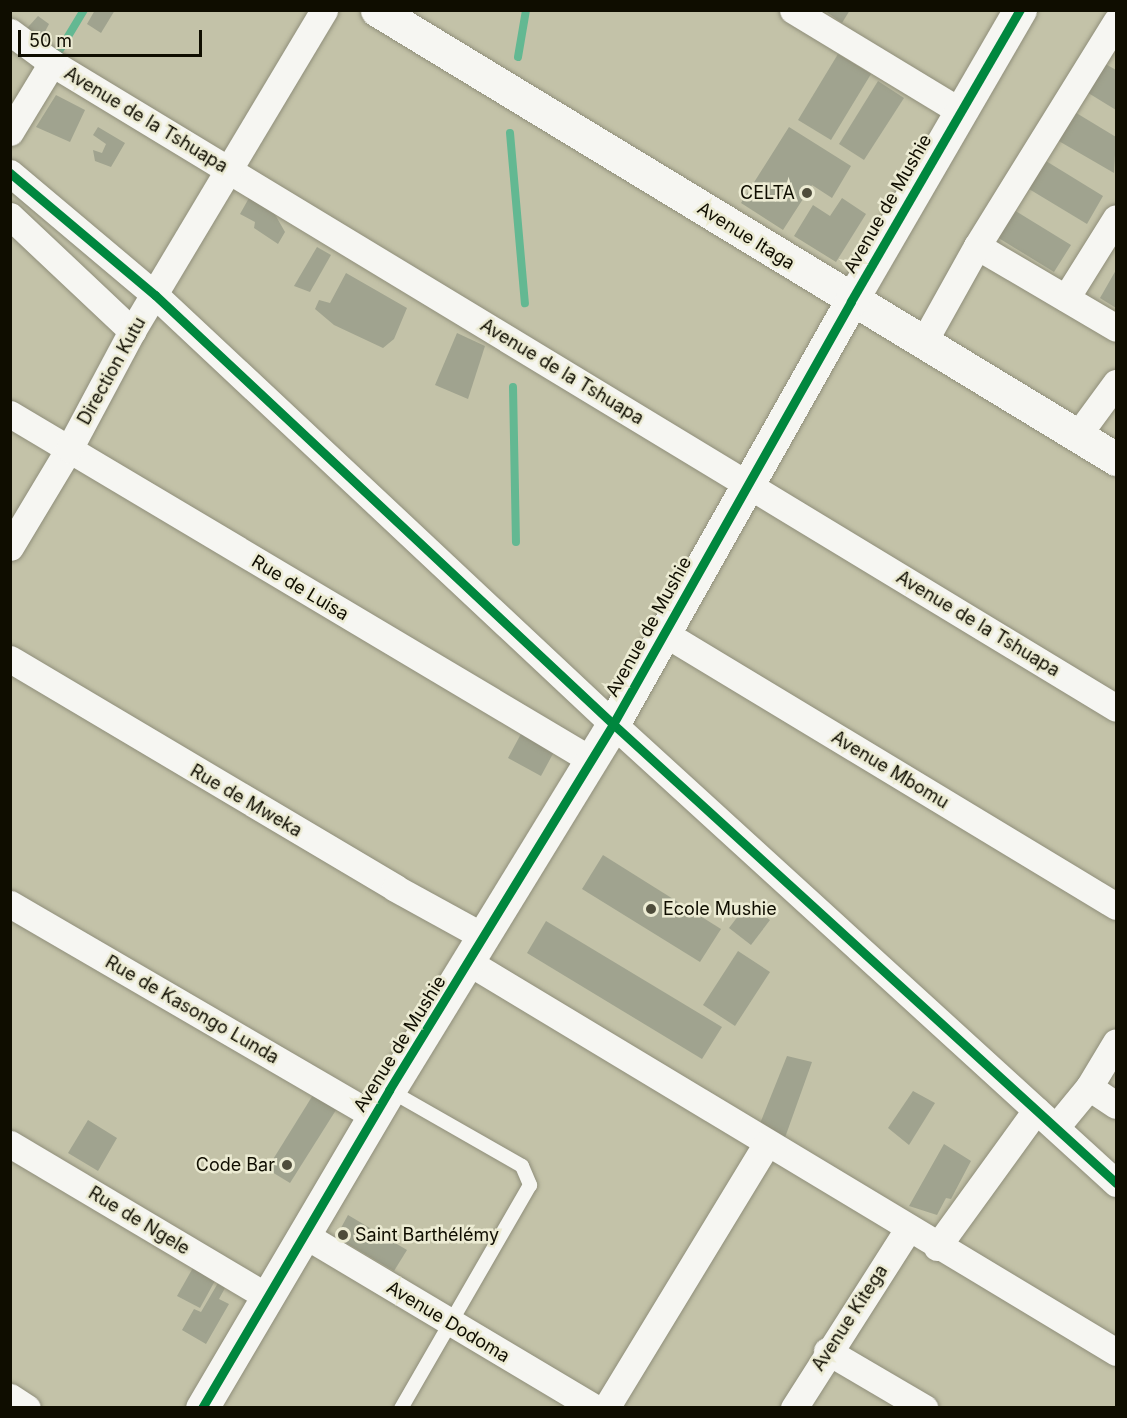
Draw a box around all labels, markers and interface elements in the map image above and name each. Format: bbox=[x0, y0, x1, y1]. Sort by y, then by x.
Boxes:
scale bar bbox=[21, 18, 206, 56]
text: 50 m bbox=[29, 30, 72, 51]
street label: Avenue de la Tshuapa bbox=[60, 63, 232, 177]
street label: Avenue de Mushie bbox=[839, 131, 937, 277]
place label: CELTA bbox=[740, 182, 795, 204]
marker: CELTA bbox=[800, 186, 814, 200]
street label: Avenue Itaga bbox=[693, 198, 799, 274]
street label: Direction Kutu bbox=[73, 313, 151, 429]
street label: Avenue de la Tshuapa bbox=[476, 315, 648, 429]
street label: Rue de Luisa bbox=[248, 551, 352, 625]
street label: Avenue de Mushie bbox=[602, 553, 696, 701]
street label: Avenue de la Tshuapa bbox=[892, 567, 1064, 681]
street label: Avenue Mbomu bbox=[828, 727, 952, 813]
street label: Rue de Mweka bbox=[186, 760, 306, 842]
place label: Ecole Mushie bbox=[663, 898, 777, 920]
marker: Ecole Mushie bbox=[644, 902, 658, 916]
street label: Rue de Kasongo Lunda bbox=[101, 951, 283, 1069]
street label: Avenue de Mushie bbox=[349, 972, 451, 1116]
place label: Code Bar bbox=[196, 1154, 275, 1176]
marker: Code Bar bbox=[280, 1158, 294, 1172]
street label: Rue de Ngele bbox=[84, 1182, 194, 1260]
place label: Saint Barthélémy bbox=[355, 1224, 499, 1246]
marker: Saint Barthélémy bbox=[336, 1228, 350, 1242]
street label: Avenue Kitega bbox=[808, 1261, 892, 1375]
street label: Avenue Dodoma bbox=[383, 1277, 513, 1367]

